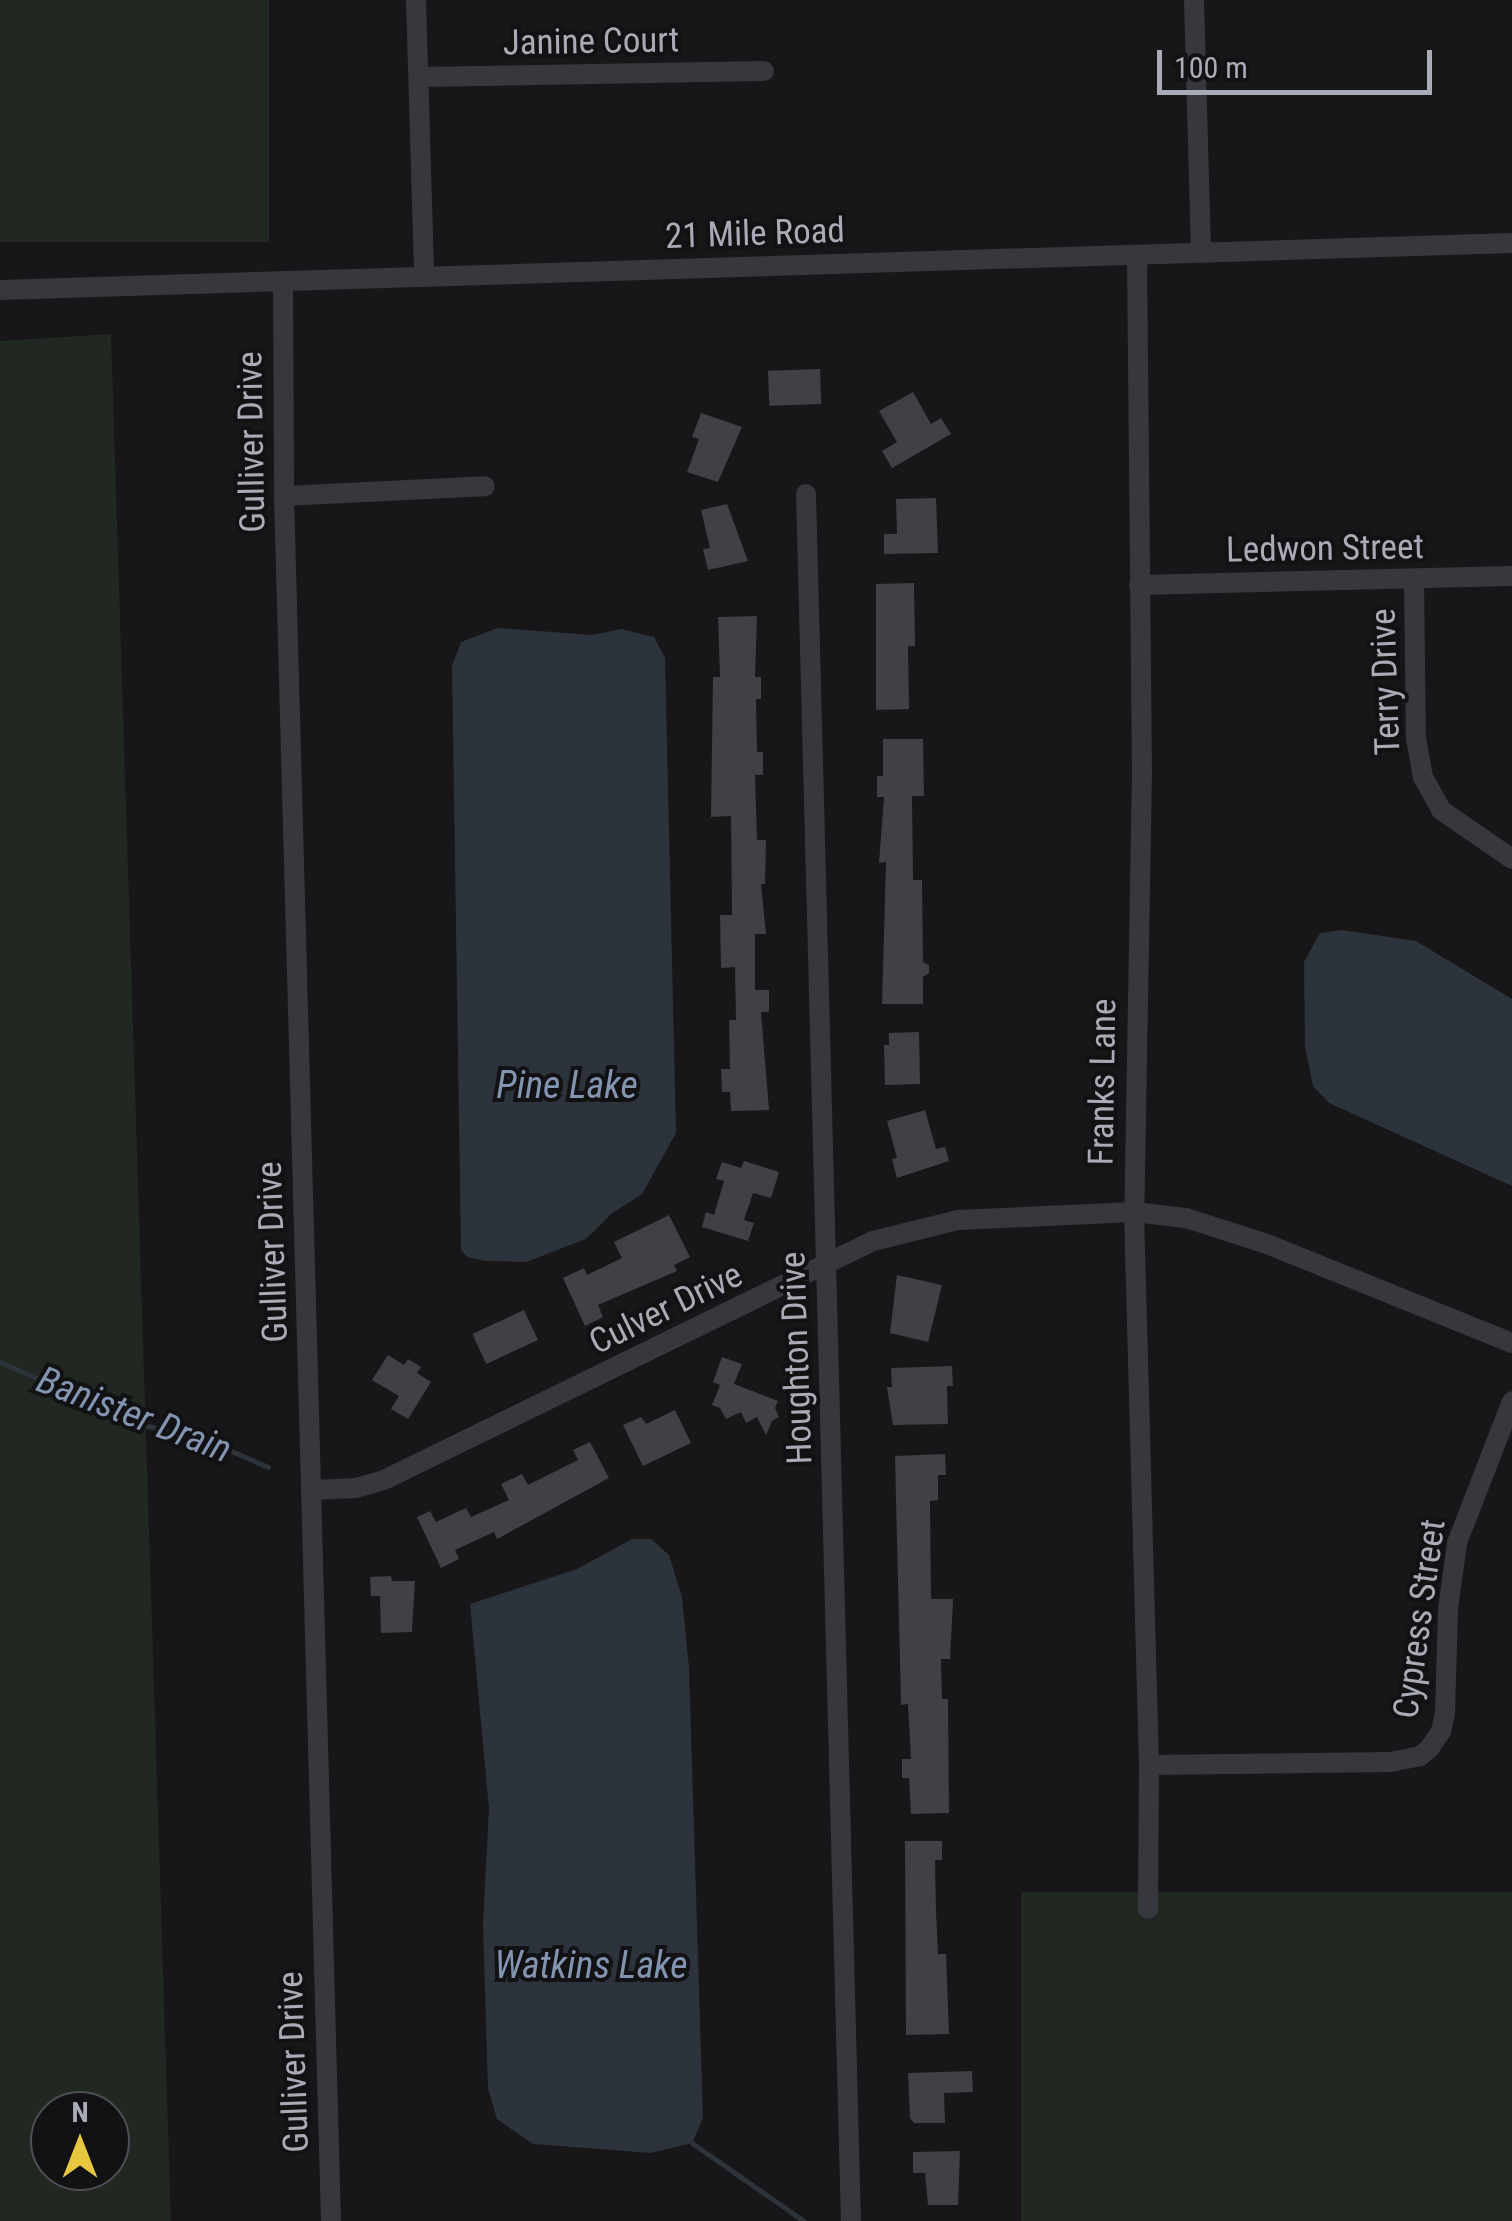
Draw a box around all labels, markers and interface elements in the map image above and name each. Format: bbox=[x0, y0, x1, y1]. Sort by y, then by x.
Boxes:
street label: Janine Court bbox=[503, 19, 679, 65]
scale bar bbox=[1162, 30, 1437, 92]
text: 100 m bbox=[1174, 50, 1248, 85]
street label: 21 Mile Road bbox=[664, 210, 846, 258]
street label: Gulliver Drive bbox=[229, 351, 275, 533]
street label: Ledwon Street bbox=[1226, 526, 1424, 572]
street label: Terry Drive bbox=[1362, 608, 1410, 756]
street label: Franks Lane bbox=[1081, 998, 1125, 1166]
water label: Pine Lake bbox=[496, 1063, 638, 1109]
street label: Gulliver Drive bbox=[249, 1161, 297, 1343]
street label: Houghton Drive bbox=[772, 1251, 822, 1465]
street label: Culver Drive bbox=[583, 1254, 749, 1364]
water label: Banister Drain bbox=[30, 1357, 238, 1473]
street label: Cypress Street bbox=[1385, 1517, 1455, 1721]
water label: Watkins Lake bbox=[494, 1943, 688, 1989]
street label: Gulliver Drive bbox=[270, 1971, 318, 2153]
north arrow bbox=[30, 2091, 130, 2191]
text: N bbox=[71, 2096, 89, 2129]

